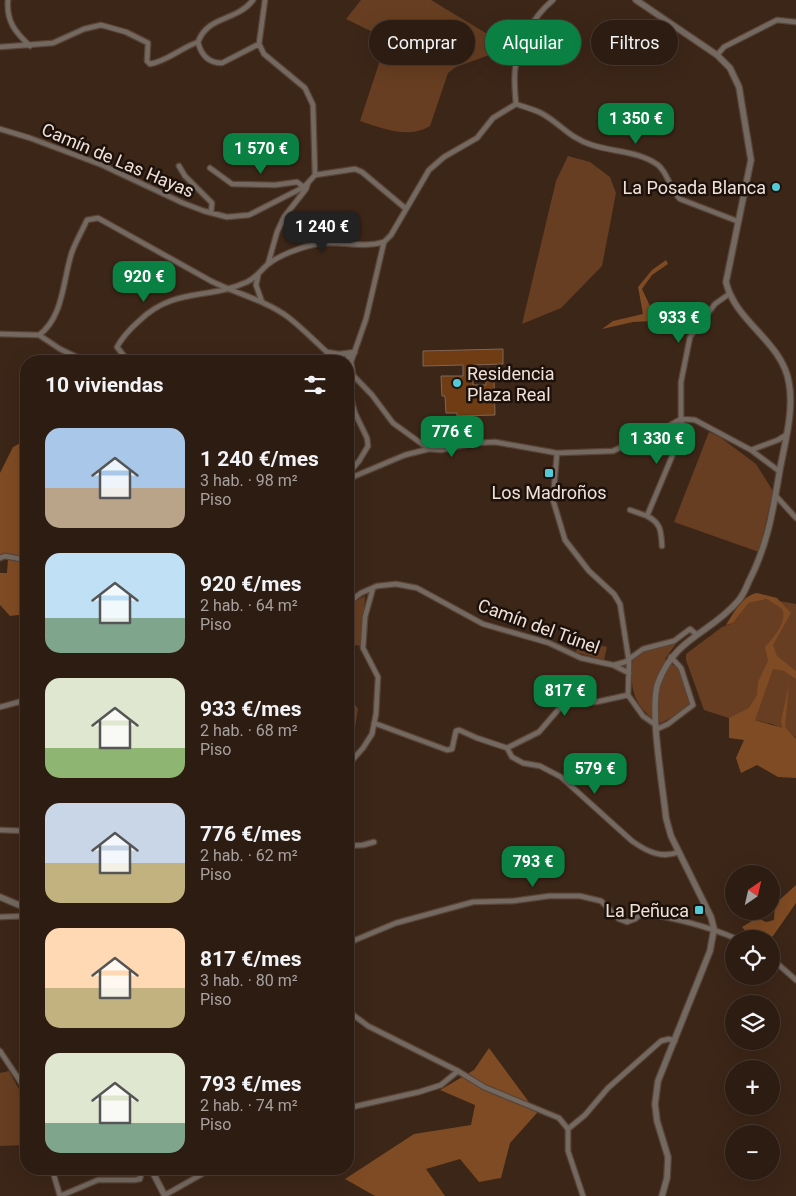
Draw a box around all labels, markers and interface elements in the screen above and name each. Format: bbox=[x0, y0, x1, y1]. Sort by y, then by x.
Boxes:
chip: Comprar bbox=[369, 20, 475, 65]
chip: Alquilar bbox=[485, 20, 581, 65]
chip: Filtros bbox=[591, 20, 678, 65]
pin: 1 350 € bbox=[590, 102, 682, 145]
text: 1 350 € bbox=[609, 109, 663, 128]
street label: Camín de Las Hayas bbox=[39, 118, 197, 202]
pin: 1 570 € bbox=[215, 132, 307, 175]
text: 1 570 € bbox=[234, 139, 288, 158]
place label: La Posada Blanca bbox=[623, 177, 766, 198]
marker: La Posada Blanca bbox=[770, 181, 782, 193]
pin: 1 240 € bbox=[276, 210, 368, 253]
text: 1 240 € bbox=[295, 217, 349, 236]
pin: 920 € bbox=[109, 260, 179, 303]
text: 920 € bbox=[124, 267, 164, 286]
pin: 933 € bbox=[644, 302, 714, 344]
text: 933 € bbox=[659, 308, 699, 327]
place label: Residencia Plaza Real bbox=[467, 363, 555, 405]
icon: filters bbox=[301, 371, 329, 399]
text: 10 viviendas bbox=[45, 373, 164, 397]
marker: Residencia Plaza Real bbox=[451, 377, 463, 389]
pin: 776 € bbox=[417, 416, 487, 458]
text: 776 € bbox=[432, 422, 472, 441]
pin: 1 330 € bbox=[611, 422, 703, 465]
text: 1 330 € bbox=[630, 429, 684, 448]
text: 1 240 €/mes bbox=[200, 447, 319, 471]
icon: home bbox=[85, 448, 145, 508]
marker: Los Madroños bbox=[543, 467, 555, 479]
text: 3 hab. · 98 m² bbox=[200, 471, 298, 490]
place label: Los Madroños bbox=[491, 482, 607, 503]
text: Piso bbox=[200, 490, 231, 509]
text: 920 €/mes bbox=[200, 572, 302, 596]
icon: home bbox=[85, 573, 145, 633]
street label: Camín del Túnel bbox=[475, 594, 603, 658]
text: 2 hab. · 64 m² bbox=[200, 596, 298, 615]
text: Piso bbox=[200, 615, 231, 634]
pin: 817 € bbox=[530, 674, 600, 717]
text: 817 € bbox=[545, 681, 585, 700]
text: 933 €/mes bbox=[200, 697, 302, 721]
icon: home bbox=[85, 698, 145, 758]
text: 2 hab. · 68 m² bbox=[200, 721, 298, 740]
text: Piso bbox=[200, 740, 231, 759]
pin: 579 € bbox=[560, 752, 630, 795]
text: 579 € bbox=[575, 759, 615, 778]
text: 776 €/mes bbox=[200, 822, 302, 846]
icon: home bbox=[85, 823, 145, 883]
text: 2 hab. · 62 m² bbox=[200, 846, 298, 865]
pin: 793 € bbox=[498, 846, 568, 888]
text: 793 € bbox=[513, 852, 553, 871]
text: Piso bbox=[200, 865, 231, 884]
north arrow bbox=[725, 865, 780, 920]
map controls bbox=[725, 865, 780, 1180]
place label: La Peñuca bbox=[605, 900, 689, 921]
marker: La Peñuca bbox=[693, 904, 705, 916]
button: locate bbox=[725, 930, 780, 985]
text: 817 €/mes bbox=[200, 947, 302, 971]
icon: home bbox=[85, 948, 145, 1008]
text: 3 hab. · 80 m² bbox=[200, 971, 298, 990]
text: Piso bbox=[200, 990, 231, 1009]
button: layers bbox=[725, 995, 780, 1050]
button: + bbox=[725, 1060, 780, 1115]
text: 793 €/mes bbox=[200, 1072, 302, 1096]
icon: home bbox=[85, 1073, 145, 1133]
text: 2 hab. · 74 m² bbox=[200, 1096, 298, 1115]
text: Piso bbox=[200, 1115, 231, 1134]
button: − bbox=[725, 1125, 780, 1180]

